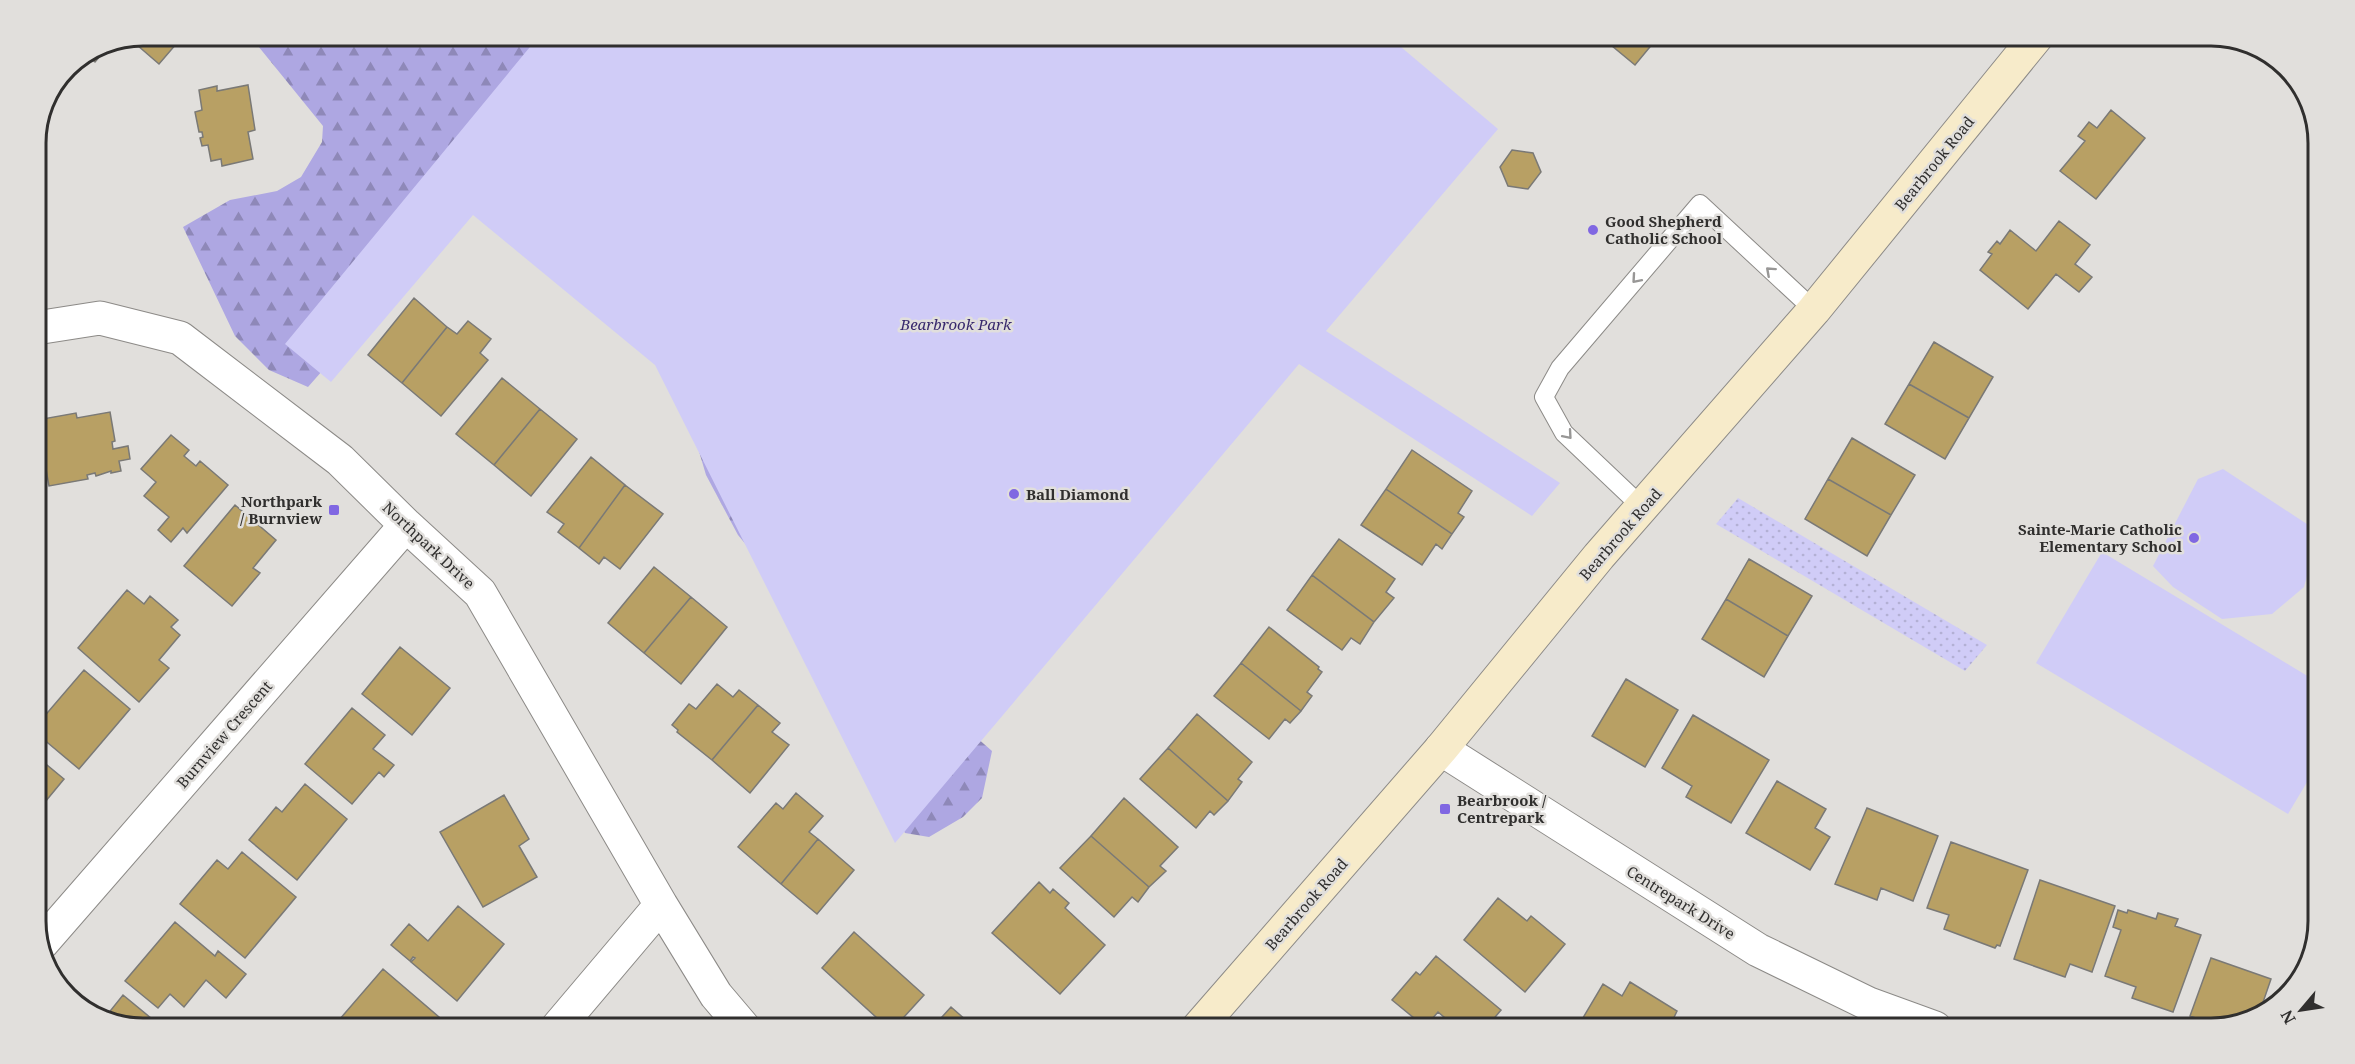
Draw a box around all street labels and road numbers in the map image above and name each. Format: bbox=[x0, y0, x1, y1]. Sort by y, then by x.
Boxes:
street label: Bearbrook Road bbox=[1890, 112, 1978, 214]
street label: Bearbrook Road bbox=[1574, 484, 1666, 584]
street label: Northpark Drive bbox=[379, 497, 479, 593]
street label: Burnview Crescent bbox=[172, 676, 276, 792]
street label: Bearbrook Road bbox=[1260, 854, 1352, 954]
street label: Centrepark Drive bbox=[1623, 861, 1739, 943]

